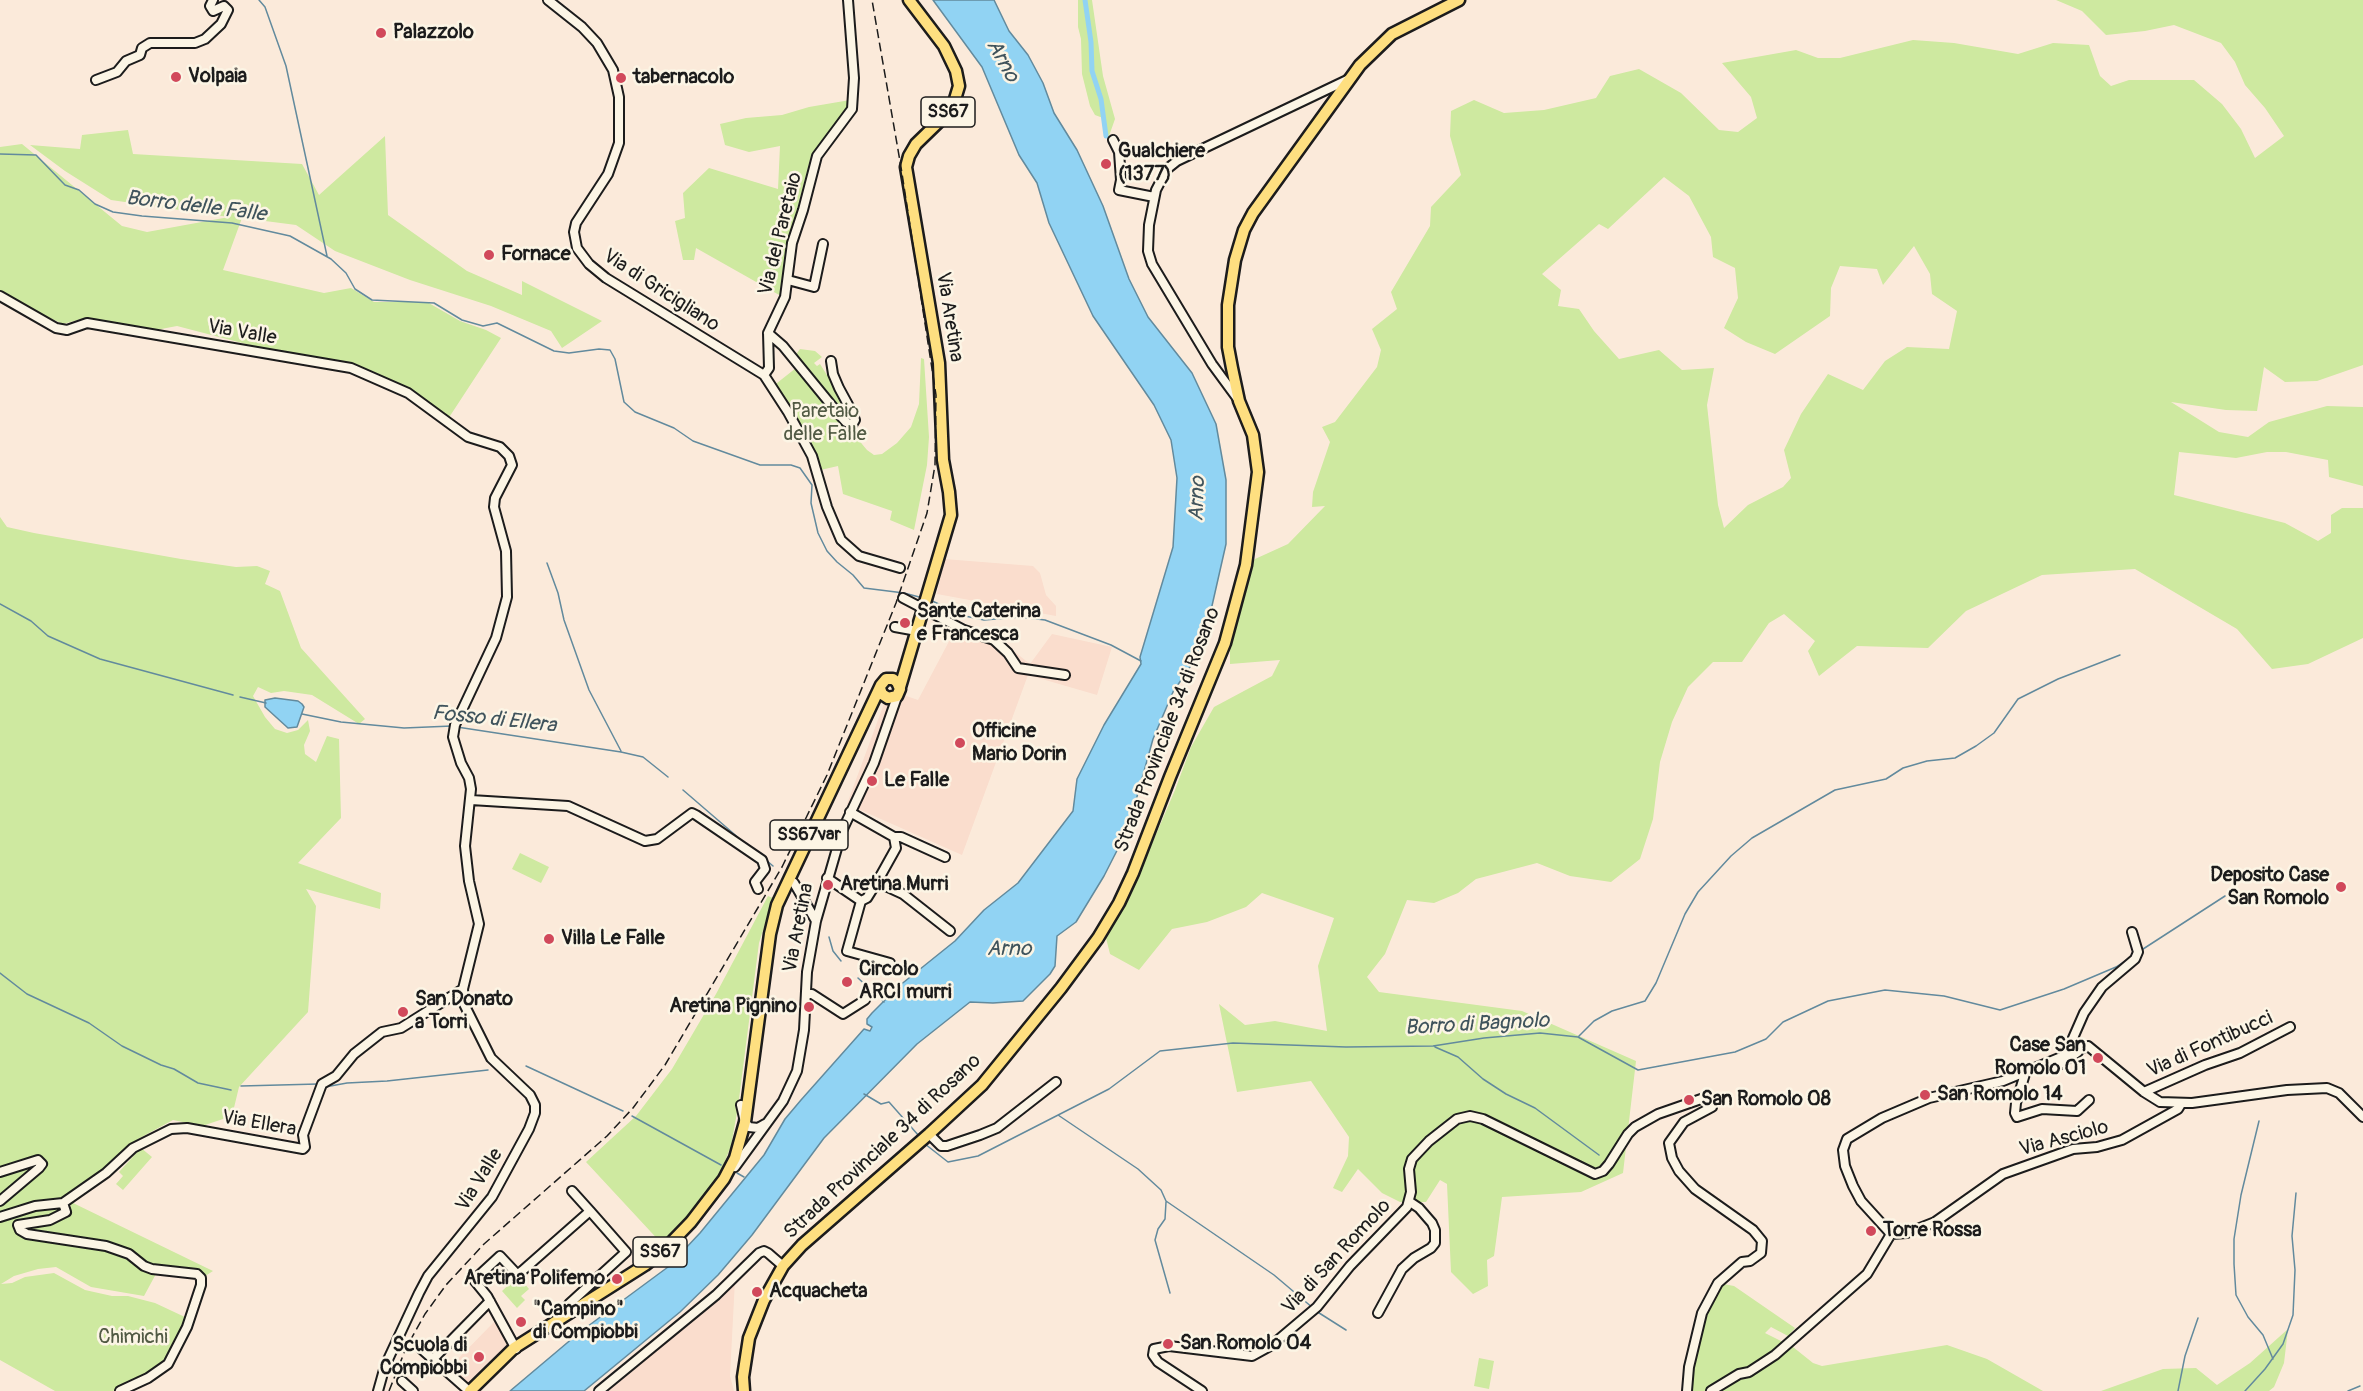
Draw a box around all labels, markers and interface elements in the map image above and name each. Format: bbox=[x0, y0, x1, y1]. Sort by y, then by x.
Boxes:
place label: Palazzolo bbox=[393, 21, 474, 45]
marker: Palazzolo bbox=[374, 26, 388, 40]
water label: Arno bbox=[980, 35, 1024, 87]
place label: Volpaia bbox=[188, 65, 247, 89]
place label: tabernacolo bbox=[633, 66, 734, 90]
marker: Volpaia bbox=[169, 70, 183, 84]
marker: tabernacolo bbox=[614, 71, 628, 85]
road number: SS67 bbox=[921, 97, 975, 127]
place label: Gualchiere (1377) bbox=[1118, 140, 1205, 187]
marker: Gualchiere (1377) bbox=[1099, 157, 1113, 171]
street label: Via del Paretaio bbox=[754, 170, 808, 298]
water label: Borro delle Falle bbox=[125, 186, 267, 228]
place label: Fornace bbox=[501, 243, 571, 267]
street label: Via di Gricigliano bbox=[598, 244, 724, 338]
marker: Fornace bbox=[482, 248, 496, 262]
street label: Via Aretina bbox=[930, 270, 968, 364]
street label: Via Valle bbox=[206, 315, 278, 351]
park label: Paretaio delle Falle bbox=[783, 400, 867, 447]
water label: Arno bbox=[1185, 476, 1211, 522]
place label: Sante Caterina e Francesca bbox=[917, 600, 1041, 647]
street label: Strada Provinciale 34 di Rosano bbox=[1110, 604, 1226, 856]
marker: Sante Caterina e Francesca bbox=[898, 616, 912, 630]
water label: Fosso di Ellera bbox=[431, 701, 557, 739]
place label: Officine Mario Dorin bbox=[972, 720, 1067, 767]
marker: Officine Mario Dorin bbox=[953, 736, 967, 750]
place label: Le Falle bbox=[884, 769, 949, 793]
marker: Le Falle bbox=[865, 774, 879, 788]
road number: SS67var bbox=[770, 820, 848, 850]
place label: Deposito Case San Romolo bbox=[2210, 864, 2329, 911]
place label: Aretina Murri bbox=[840, 873, 948, 897]
marker: Aretina Murri bbox=[821, 878, 835, 892]
marker: Deposito Case San Romolo bbox=[2334, 880, 2348, 894]
street label: Via Aretina bbox=[779, 881, 819, 975]
place label: Villa Le Falle bbox=[561, 927, 665, 951]
marker: Villa Le Falle bbox=[542, 932, 556, 946]
water label: Arno bbox=[987, 937, 1031, 963]
place label: Circolo ARCI murri bbox=[859, 958, 952, 1005]
marker: Circolo ARCI murri bbox=[840, 975, 854, 989]
place label: San Donato a Torri bbox=[415, 988, 513, 1035]
place label: Aretina Pignino bbox=[669, 995, 797, 1019]
marker: Aretina Pignino bbox=[802, 1000, 816, 1014]
marker: San Donato a Torri bbox=[396, 1005, 410, 1019]
street label: Via di Fontibucci bbox=[2143, 1007, 2277, 1083]
water label: Borro di Bagnolo bbox=[1404, 1009, 1550, 1041]
place label: Case San Romolo 01 bbox=[1994, 1034, 2086, 1081]
street label: Strada Provinciale 34 di Rosano bbox=[780, 1049, 986, 1245]
marker: Case San Romolo 01 bbox=[2091, 1051, 2105, 1065]
place label: San Romolo 14 bbox=[1937, 1083, 2062, 1107]
place label: San Romolo 08 bbox=[1701, 1088, 1831, 1112]
marker: San Romolo 14 bbox=[1918, 1088, 1932, 1102]
marker: San Romolo 08 bbox=[1682, 1093, 1696, 1107]
street label: Via Ellera bbox=[220, 1106, 298, 1142]
street label: Via Asciolo bbox=[2017, 1116, 2111, 1162]
street label: Via Valle bbox=[451, 1144, 509, 1216]
street label: Via di San Romolo bbox=[1278, 1194, 1396, 1320]
place label: Torre Rossa bbox=[1883, 1219, 1982, 1243]
marker: Torre Rossa bbox=[1864, 1224, 1878, 1238]
road number: SS67 bbox=[633, 1237, 687, 1267]
place label: Aretina Polifemo bbox=[464, 1267, 605, 1291]
marker: Aretina Polifemo bbox=[610, 1272, 624, 1286]
place label: Acquacheta bbox=[769, 1280, 868, 1304]
marker: Acquacheta bbox=[750, 1285, 764, 1299]
place label: "Campino" di Compiobbi bbox=[533, 1298, 638, 1345]
marker: "Campino" di Compiobbi bbox=[514, 1315, 528, 1329]
park label: Chimichi bbox=[98, 1326, 168, 1350]
place label: San Romolo 04 bbox=[1180, 1332, 1311, 1356]
place label: Scuola di Compiobbi bbox=[380, 1334, 467, 1381]
marker: San Romolo 04 bbox=[1161, 1337, 1175, 1351]
marker: Scuola di Compiobbi bbox=[472, 1350, 486, 1364]

